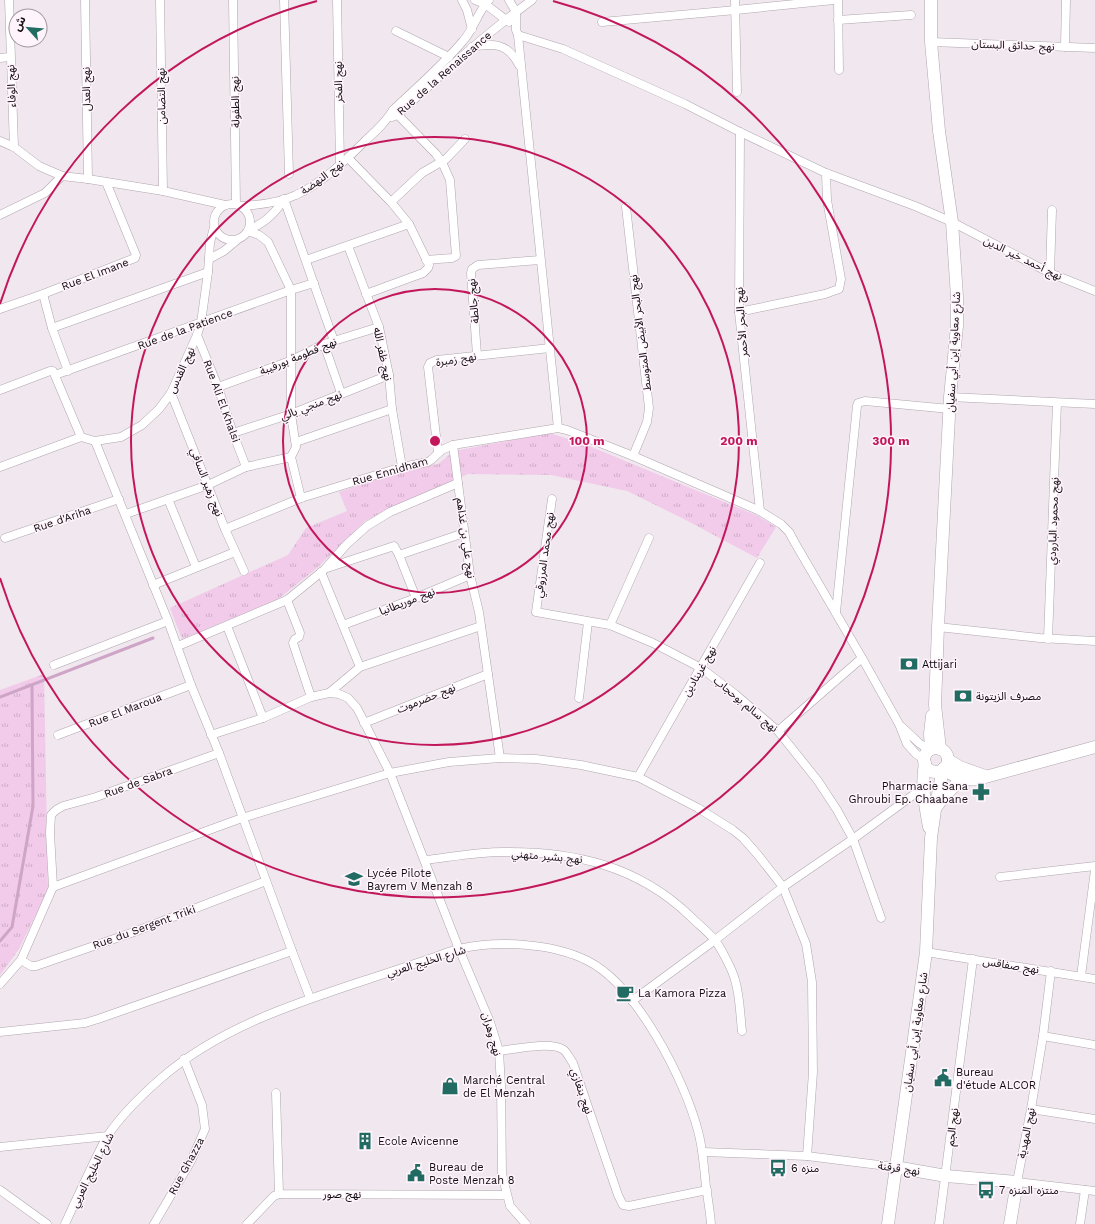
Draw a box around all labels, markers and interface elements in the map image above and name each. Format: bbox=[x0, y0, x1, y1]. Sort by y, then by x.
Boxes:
north arrow bbox=[8, 8, 48, 48]
text: ش bbox=[10, 14, 29, 33]
street label: Rue de la Renaissance bbox=[394, 29, 494, 118]
street label: نهج حدائق البستان bbox=[971, 38, 1055, 54]
street label: نهج الفخر bbox=[332, 61, 346, 104]
street label: نهج الوفاء bbox=[4, 64, 20, 108]
street label: نهج العدل bbox=[80, 67, 94, 111]
street label: نهج التضامن bbox=[155, 68, 169, 124]
street label: نهج الطفولة bbox=[229, 76, 243, 128]
street label: نهج النهضة bbox=[298, 157, 347, 198]
street label: نهج أحمد خير الدين bbox=[981, 233, 1064, 284]
street label: Rue El Imane bbox=[60, 256, 131, 293]
street label: نهج البحر الأبيض المتوسط bbox=[627, 274, 655, 392]
street label: نهج جالطة bbox=[465, 278, 483, 324]
street label: نهج البحر الأحمر bbox=[733, 286, 751, 358]
street label: شارع معاوية إبن أبي سفيان bbox=[943, 291, 966, 413]
street label: Rue de la Patience bbox=[136, 306, 234, 353]
street label: نهج ظفر الله bbox=[370, 326, 395, 382]
street label: نهج فطومة بورقيبة bbox=[258, 335, 339, 379]
street label: نهج القدس bbox=[165, 345, 199, 396]
street label: نهج زمبرة bbox=[435, 350, 478, 370]
street label: Rue Ali El Khalsi bbox=[201, 358, 243, 444]
street label: نهج منجي بالي bbox=[279, 388, 345, 426]
centre of rings bbox=[428, 434, 442, 448]
text: 100 m bbox=[569, 434, 605, 448]
text: 200 m bbox=[720, 434, 758, 448]
text: 300 m bbox=[872, 434, 910, 448]
street label: نهج زهير السافي bbox=[185, 446, 226, 519]
street label: Rue Ennidham bbox=[351, 454, 429, 488]
street label: نهج محمود البارودي bbox=[1045, 477, 1064, 565]
street label: نهج علي بن غذاهم bbox=[451, 497, 478, 580]
street label: Rue d'Ariha bbox=[32, 504, 93, 535]
street label: نهج محمد المرزوقي bbox=[532, 511, 559, 599]
street label: نهج موريطانيا bbox=[377, 585, 437, 619]
street label: نهج غرينادين bbox=[680, 644, 720, 699]
bank icon: Attijari bbox=[899, 654, 919, 674]
place label: Attijari bbox=[922, 658, 957, 671]
street label: نهج سالم بوحجاب bbox=[710, 674, 780, 737]
street label: نهج حضرموت bbox=[395, 681, 458, 717]
bank icon: مصرف الزيتونة bbox=[953, 686, 973, 706]
place label: مصرف الزيتونة bbox=[976, 690, 1041, 703]
street label: Rue El Maroua bbox=[87, 691, 164, 730]
street label: Rue de Sabra bbox=[102, 764, 174, 801]
place label: Pharmacie Sana Ghroubi Ep. Chaabane bbox=[848, 780, 968, 806]
pharmacy icon: Pharmacie Sana Ghroubi Ep. Chaabane bbox=[971, 782, 991, 802]
street label: نهج بشير متهني bbox=[511, 847, 583, 869]
place label: Lycée Pilote Bayrem V Menzah 8 bbox=[367, 867, 473, 893]
school or university icon: Lycée Pilote Bayrem V Menzah 8 bbox=[344, 869, 364, 889]
street label: Rue du Sergent Triki bbox=[91, 903, 197, 952]
street label: شارع الخليج العربي bbox=[385, 943, 468, 982]
street label: نهج صفاقس bbox=[982, 955, 1040, 977]
street label: شارع معاوية إبن أبي سفيان bbox=[900, 971, 933, 1093]
cafe icon: La Kamora Pizza bbox=[615, 983, 635, 1003]
place label: La Kamora Pizza bbox=[638, 987, 726, 1000]
street label: نهج وهران bbox=[478, 1011, 504, 1058]
place label: Bureau d'étude ALCOR bbox=[956, 1066, 1036, 1092]
street label: نهج بنغازي bbox=[565, 1067, 595, 1117]
public building icon: Bureau d'étude ALCOR bbox=[933, 1068, 953, 1088]
place label: Marché Central de El Menzah bbox=[463, 1074, 546, 1100]
shop icon: Marché Central de El Menzah bbox=[440, 1076, 460, 1096]
street label: نهج الجم bbox=[944, 1107, 963, 1147]
street label: نهج المهدية bbox=[1015, 1107, 1039, 1160]
street label: شارع الخليج العربي bbox=[68, 1130, 119, 1211]
building icon: Ecole Avicenne bbox=[355, 1131, 375, 1151]
street label: Rue Ghazza bbox=[166, 1135, 207, 1197]
place label: Ecole Avicenne bbox=[378, 1135, 459, 1148]
bus stop icon: منزه 6 bbox=[768, 1158, 788, 1178]
street label: نهج قرقنة bbox=[877, 1159, 921, 1179]
place label: Bureau de Poste Menzah 8 bbox=[429, 1161, 515, 1187]
place label: منزه 6 bbox=[791, 1162, 820, 1175]
public building icon: Bureau de Poste Menzah 8 bbox=[406, 1163, 426, 1183]
bus stop icon: منتزه المنزه 7 bbox=[976, 1180, 996, 1200]
place label: منتزه المنزه 7 bbox=[999, 1184, 1059, 1197]
street label: نهج صور bbox=[322, 1188, 361, 1202]

